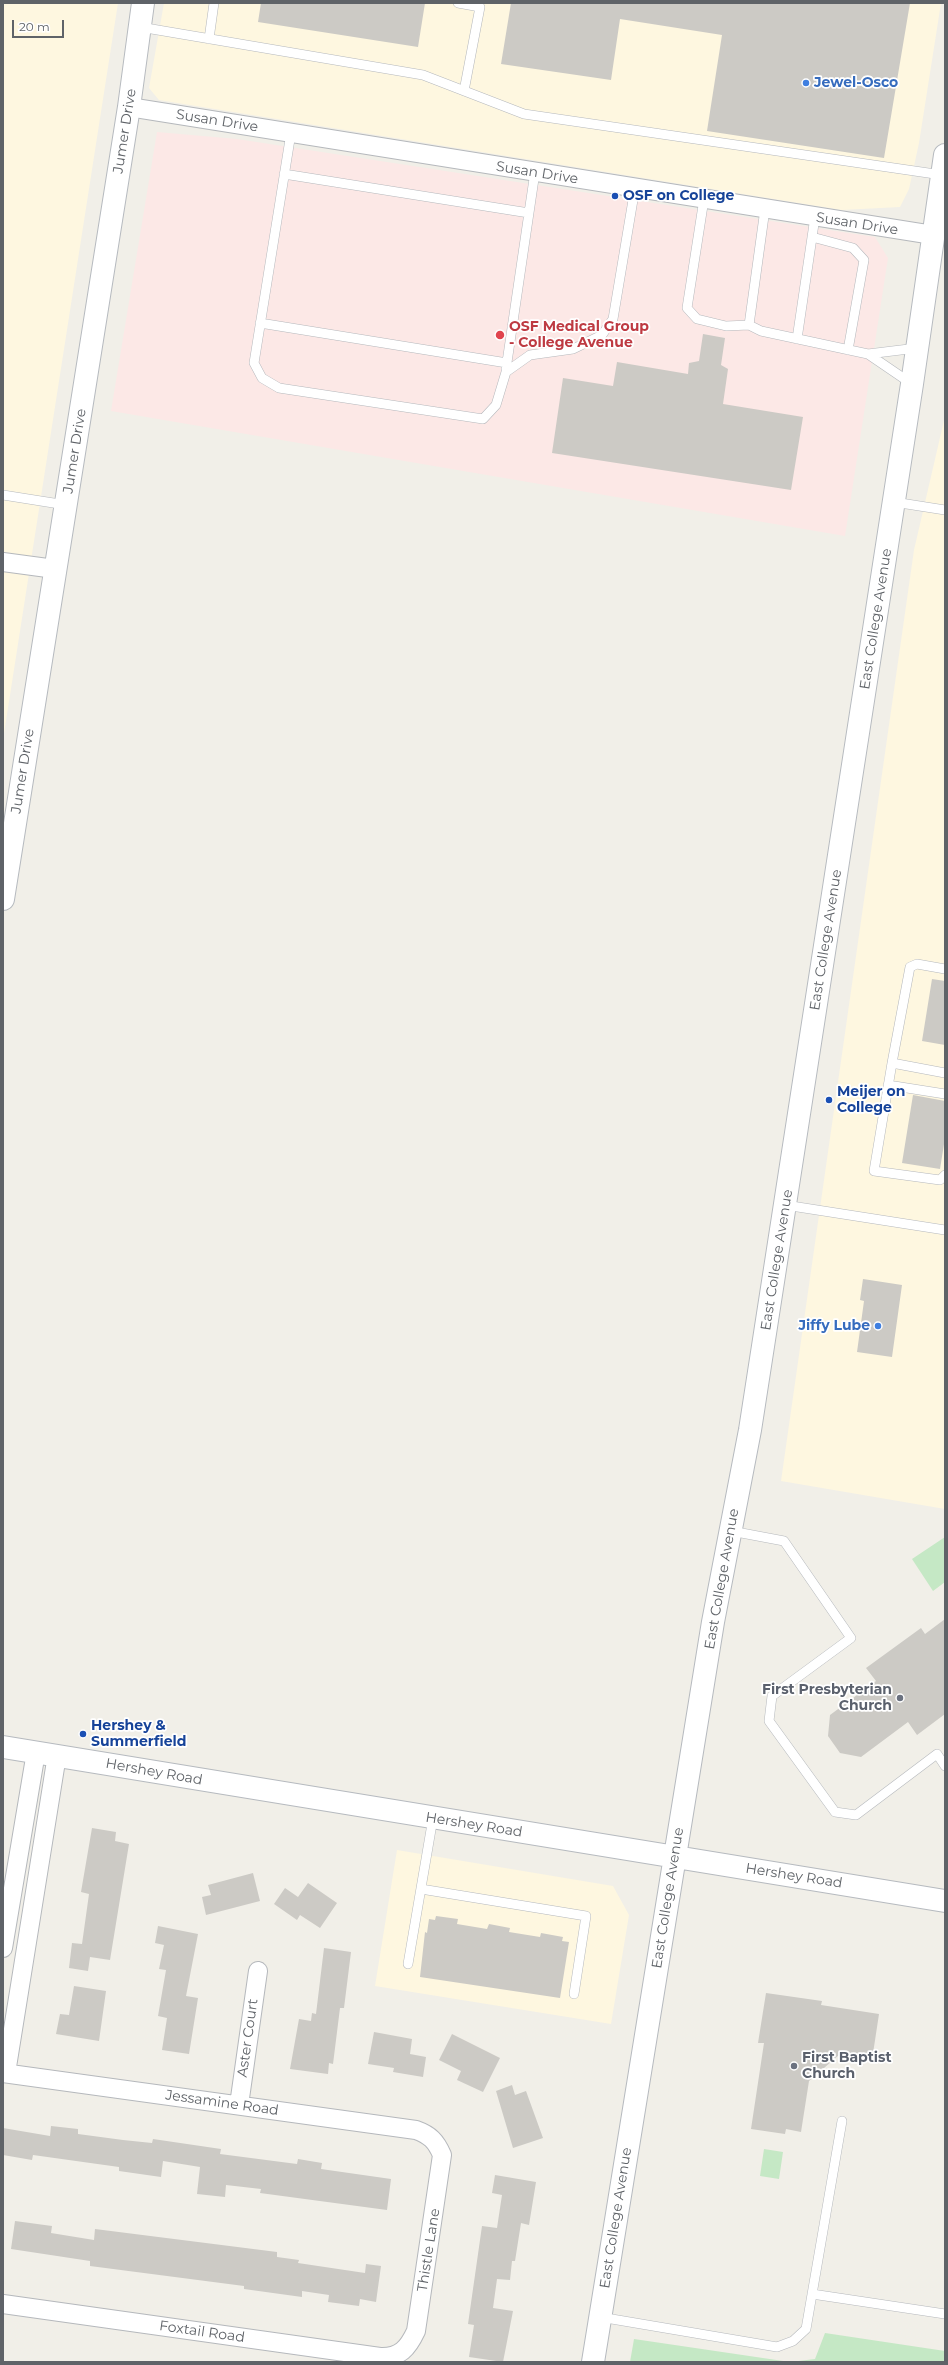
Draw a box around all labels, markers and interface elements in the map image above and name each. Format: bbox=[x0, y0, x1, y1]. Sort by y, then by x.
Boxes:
scale bar bbox=[14, 12, 66, 38]
text: 20 m bbox=[19, 19, 50, 34]
place label: Jewel-Osco bbox=[814, 75, 898, 91]
marker: Jewel-Osco bbox=[801, 78, 811, 88]
street label: Jumer Drive bbox=[110, 87, 140, 175]
street label: Susan Drive bbox=[175, 106, 259, 136]
street label: Susan Drive bbox=[495, 158, 579, 188]
place label: OSF on College bbox=[623, 188, 734, 204]
marker: OSF on College bbox=[610, 191, 620, 201]
street label: Susan Drive bbox=[815, 209, 899, 239]
place label: OSF Medical Group - College Avenue bbox=[509, 319, 649, 352]
marker: OSF Medical Group - College Avenue bbox=[494, 329, 506, 341]
street label: Jumer Drive bbox=[60, 407, 90, 495]
street label: East College Avenue bbox=[857, 547, 895, 691]
street label: Jumer Drive bbox=[8, 727, 38, 815]
street label: East College Avenue bbox=[807, 868, 845, 1012]
place label: Meijer on College bbox=[837, 1084, 905, 1116]
marker: Meijer on College bbox=[824, 1095, 834, 1105]
street label: East College Avenue bbox=[758, 1188, 796, 1332]
place label: Jiffy Lube bbox=[798, 1318, 870, 1334]
marker: Jiffy Lube bbox=[873, 1321, 883, 1331]
street label: East College Avenue bbox=[701, 1507, 743, 1651]
place label: First Presbyterian Church bbox=[762, 1682, 892, 1714]
marker: First Presbyterian Church bbox=[895, 1693, 905, 1703]
place label: Hershey & Summerfield bbox=[91, 1718, 186, 1750]
marker: Hershey & Summerfield bbox=[78, 1729, 88, 1739]
street label: Hershey Road bbox=[104, 1755, 204, 1789]
street label: Hershey Road bbox=[424, 1809, 524, 1841]
street label: East College Avenue bbox=[649, 1826, 687, 1970]
street label: Hershey Road bbox=[744, 1860, 844, 1892]
street label: Aster Court bbox=[234, 1998, 262, 2078]
place label: First Baptist Church bbox=[802, 2050, 892, 2082]
marker: First Baptist Church bbox=[789, 2061, 799, 2071]
street label: Jessamine Road bbox=[164, 2087, 280, 2119]
street label: East College Avenue bbox=[597, 2146, 635, 2290]
street label: Thistle Lane bbox=[414, 2207, 444, 2293]
street label: Foxtail Road bbox=[158, 2318, 246, 2346]

